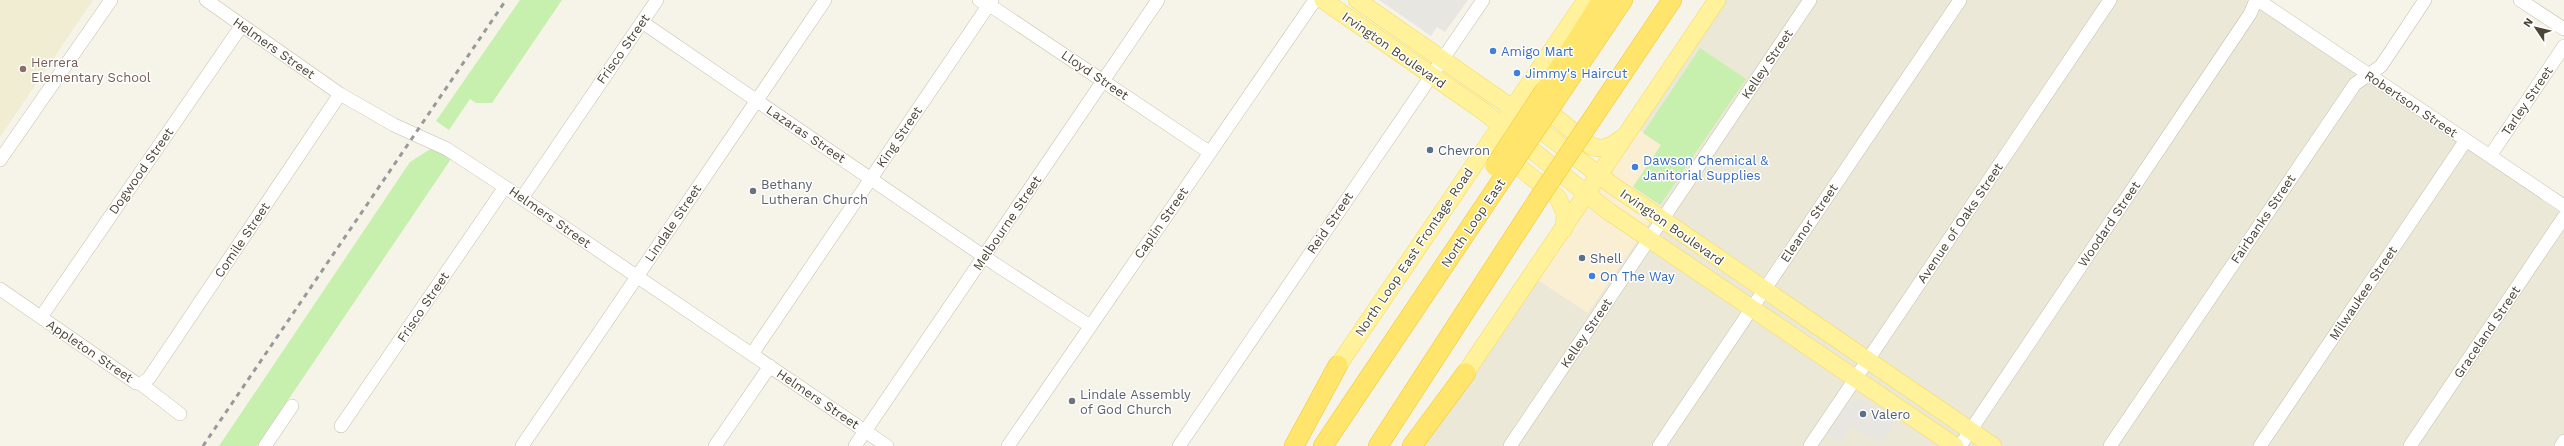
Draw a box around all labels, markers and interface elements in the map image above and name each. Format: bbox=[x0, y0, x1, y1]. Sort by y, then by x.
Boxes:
north arrow bbox=[2516, 8, 2556, 48]
street label: Irvington Boulevard bbox=[1339, 9, 1449, 91]
street label: Frisco Street bbox=[593, 11, 653, 87]
street label: Helmers Street bbox=[230, 14, 318, 82]
text: N bbox=[2521, 15, 2536, 30]
street label: Kelley Street bbox=[1738, 26, 1796, 102]
place label: Amigo Mart bbox=[1501, 44, 1574, 59]
marker: Amigo Mart bbox=[1488, 46, 1498, 56]
street label: Lloyd Street bbox=[1059, 47, 1132, 103]
place label: Herrera Elementary School bbox=[31, 55, 151, 85]
street label: Tarley Street bbox=[2498, 63, 2556, 138]
marker: Herrera Elementary School bbox=[18, 64, 28, 74]
place label: Jimmy's Haircut bbox=[1525, 66, 1628, 81]
street label: Robertson Street bbox=[2362, 67, 2461, 141]
marker: Jimmy's Haircut bbox=[1512, 68, 1522, 78]
street label: Lazaras Street bbox=[764, 102, 849, 166]
street label: King Street bbox=[873, 103, 925, 170]
street label: Dogwood Street bbox=[106, 124, 177, 217]
place label: Chevron bbox=[1438, 143, 1490, 158]
marker: Chevron bbox=[1425, 145, 1435, 155]
place label: Dawson Chemical & Janitorial Supplies bbox=[1643, 153, 1769, 183]
street label: Avenue of Oaks Street bbox=[1914, 160, 2006, 286]
marker: Dawson Chemical & Janitorial Supplies bbox=[1630, 162, 1640, 172]
street label: North Loop East Frontage Road bbox=[1352, 165, 1476, 339]
street label: Fairbanks Street bbox=[2228, 171, 2299, 267]
street label: Melbourne Street bbox=[970, 172, 1045, 273]
street label: North Loop East bbox=[1438, 175, 1509, 270]
place label: Bethany Lutheran Church bbox=[761, 177, 868, 207]
street label: Woodard Street bbox=[2075, 178, 2143, 270]
street label: Eleanor Street bbox=[1777, 180, 1841, 265]
street label: Lindale Street bbox=[642, 181, 705, 264]
street label: Helmers Street bbox=[506, 183, 594, 251]
street label: Caplin Street bbox=[1131, 184, 1191, 261]
marker: Bethany Lutheran Church bbox=[748, 186, 758, 196]
street label: Irvington Boulevard bbox=[1617, 186, 1727, 268]
street label: Reid Street bbox=[1304, 189, 1356, 257]
street label: Comile Street bbox=[211, 199, 273, 281]
street label: Milwaukee Street bbox=[2326, 243, 2400, 343]
place label: Shell bbox=[1590, 251, 1622, 266]
marker: Shell bbox=[1577, 253, 1587, 263]
street label: Frisco Street bbox=[394, 269, 452, 345]
place label: On The Way bbox=[1600, 269, 1675, 284]
marker: On The Way bbox=[1587, 271, 1597, 281]
street label: Graceland Street bbox=[2451, 283, 2524, 381]
street label: Kelley Street bbox=[1557, 295, 1615, 371]
street label: Appleton Street bbox=[44, 317, 137, 386]
street label: Helmers Street bbox=[774, 366, 863, 432]
place label: Lindale Assembly of God Church bbox=[1080, 387, 1191, 417]
marker: Lindale Assembly of God Church bbox=[1067, 396, 1077, 406]
place label: Valero bbox=[1871, 407, 1911, 422]
marker: Valero bbox=[1858, 409, 1868, 419]

